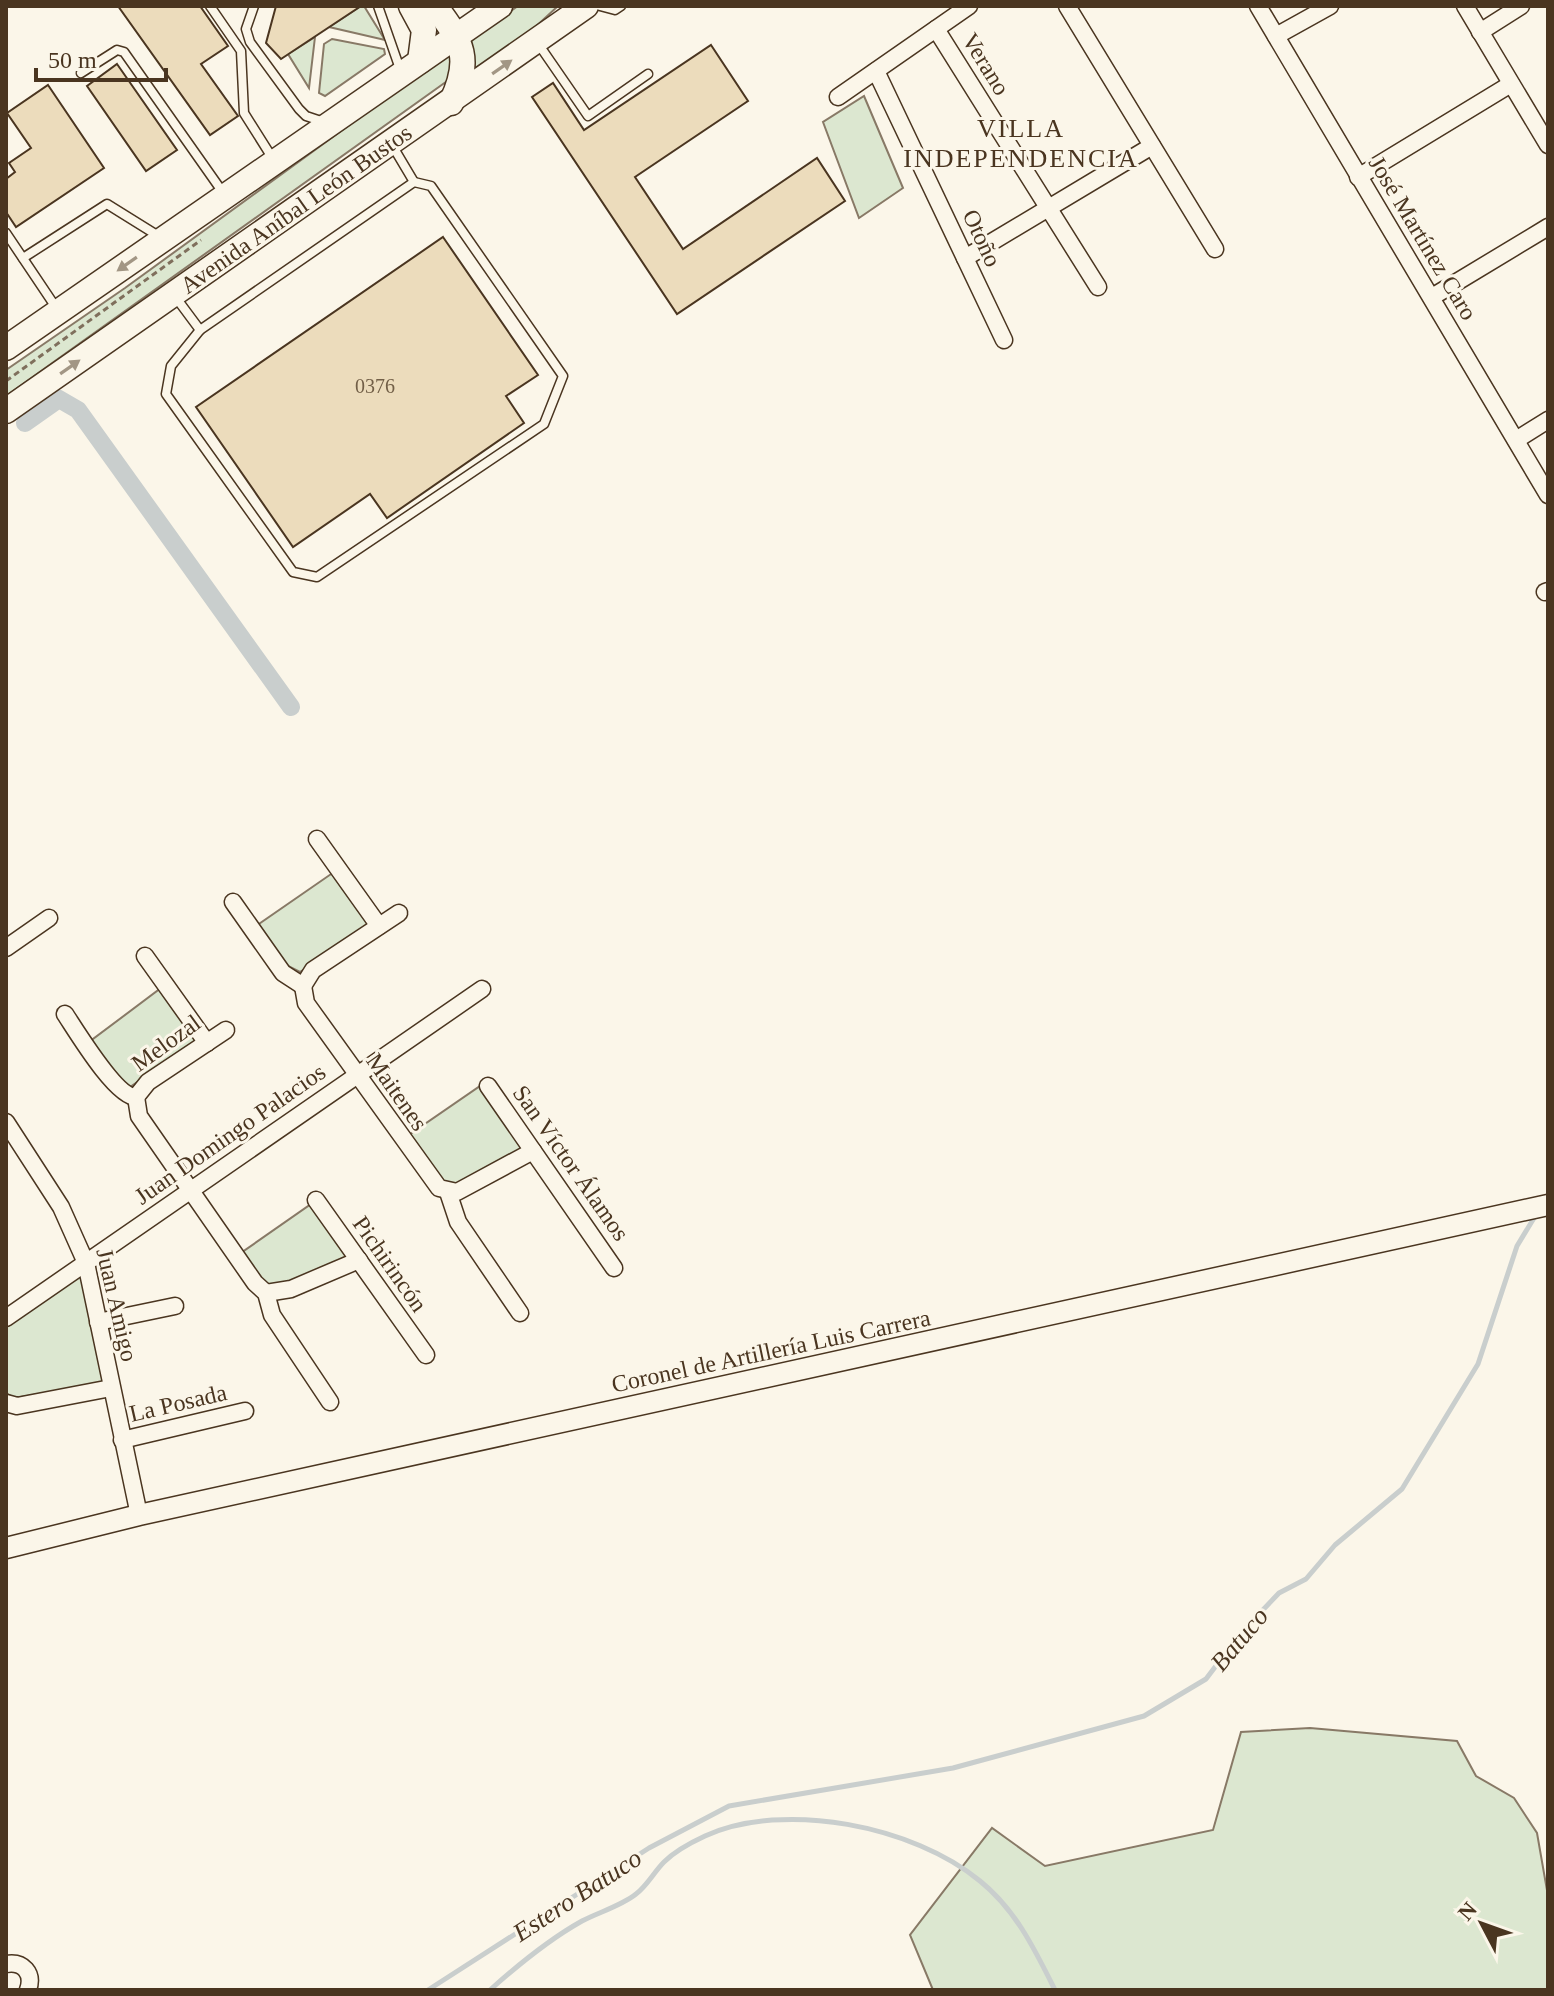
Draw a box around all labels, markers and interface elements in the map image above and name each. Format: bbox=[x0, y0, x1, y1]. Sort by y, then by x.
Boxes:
street label: Verano bbox=[957, 28, 1015, 100]
scale bar bbox=[36, 32, 166, 82]
text: 50 m bbox=[48, 47, 97, 73]
one-way arrow bbox=[491, 60, 512, 75]
district label: VILLA INDEPENDENCIA bbox=[903, 114, 1139, 173]
street label: Avenida Aníbal León Bustos bbox=[175, 119, 417, 299]
street label: José Martínez Caro bbox=[1364, 151, 1482, 325]
street label: Otoño bbox=[958, 205, 1006, 271]
one-way arrow bbox=[117, 256, 138, 271]
one-way arrow bbox=[59, 360, 80, 375]
house number: 0376 bbox=[355, 375, 395, 397]
street label: Melozal bbox=[127, 1009, 206, 1077]
street label: Maitenes bbox=[361, 1049, 433, 1135]
street label: Juan Domingo Palacios bbox=[130, 1058, 330, 1210]
street label: San Víctor Álamos bbox=[508, 1080, 634, 1246]
street label: Pichirincón bbox=[348, 1211, 432, 1317]
street label: Juan Amigo bbox=[91, 1246, 143, 1364]
street label: Coronel de Artillería Luis Carrera bbox=[609, 1304, 933, 1398]
street label: La Posada bbox=[127, 1379, 230, 1427]
water label: Batuco bbox=[1205, 1602, 1274, 1677]
water label: Estero Batuco bbox=[507, 1843, 647, 1948]
north arrow bbox=[1442, 1884, 1522, 1964]
text: N bbox=[1453, 1897, 1482, 1925]

